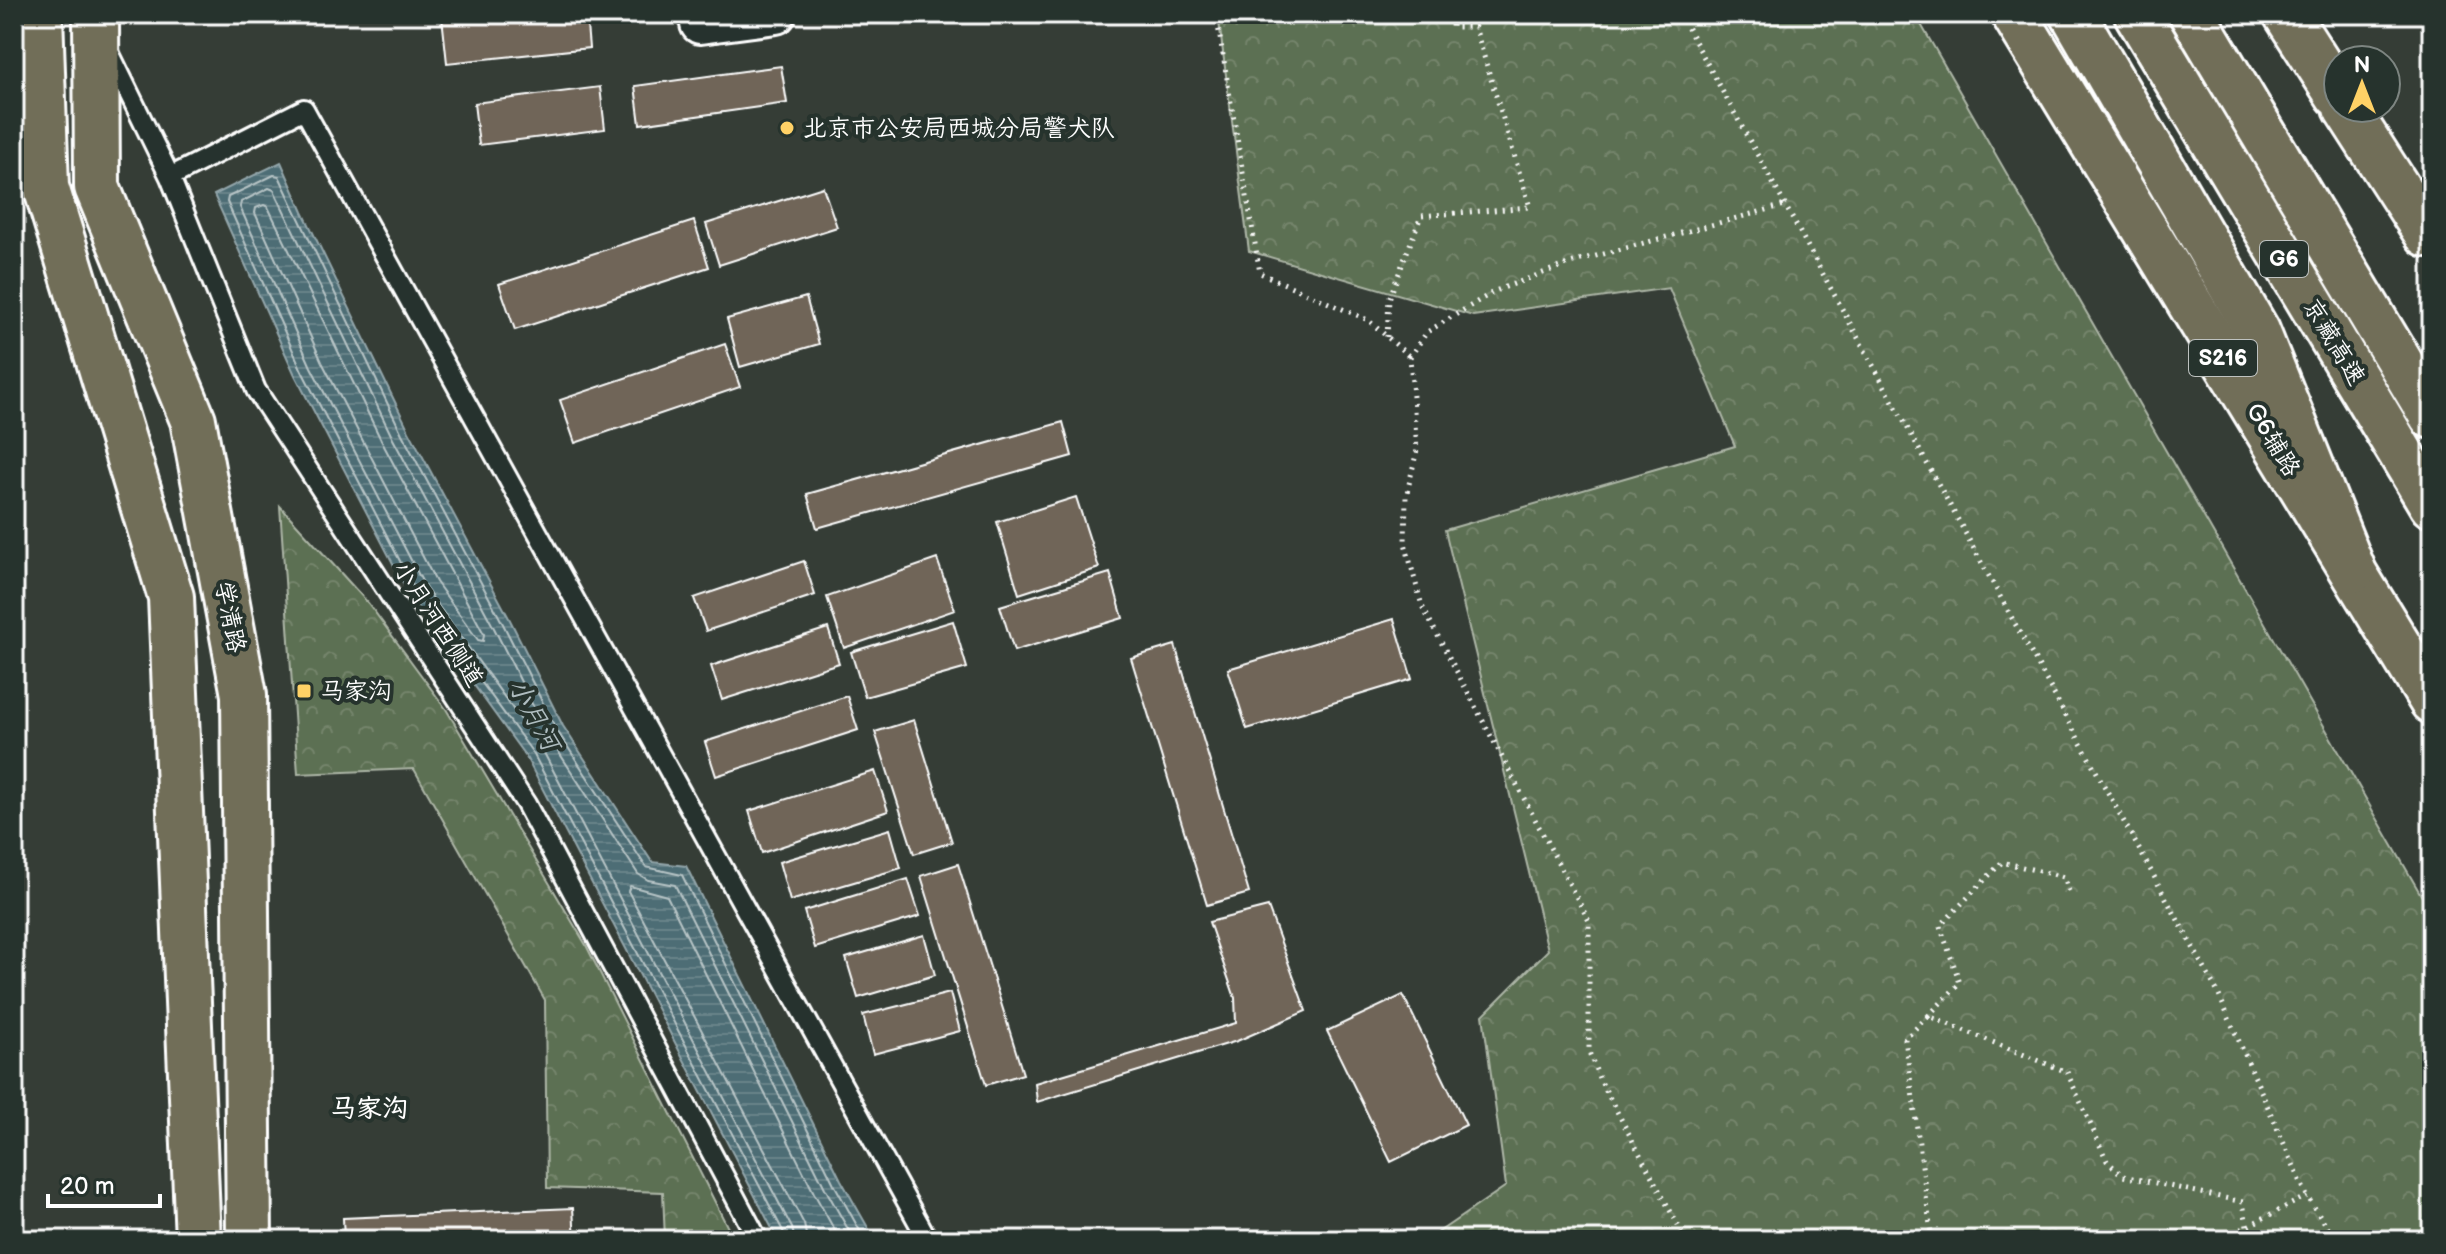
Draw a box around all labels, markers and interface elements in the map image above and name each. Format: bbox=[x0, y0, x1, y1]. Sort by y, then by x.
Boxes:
north arrow bbox=[2322, 44, 2402, 124]
text: N bbox=[2354, 52, 2370, 79]
place label: 北京市公安局西城分局警犬队 bbox=[803, 114, 1115, 143]
marker: 北京市公安局西城分局警犬队 bbox=[778, 119, 796, 137]
road number: G6 bbox=[2260, 241, 2308, 277]
street label: 京藏高速 bbox=[2297, 293, 2371, 391]
road number: S216 bbox=[2189, 340, 2257, 376]
street label: G6辅路 bbox=[2240, 398, 2306, 482]
street label: 小月河西侧道 bbox=[387, 556, 489, 692]
street label: 学清路 bbox=[209, 579, 251, 655]
water label: 小月河 bbox=[501, 673, 567, 760]
place label: 马家沟 bbox=[320, 677, 392, 706]
marker: 马家沟 bbox=[295, 682, 313, 700]
district label: 马家沟 bbox=[330, 1094, 408, 1125]
scale bar bbox=[48, 1158, 160, 1208]
text: 20 m bbox=[60, 1172, 115, 1201]

